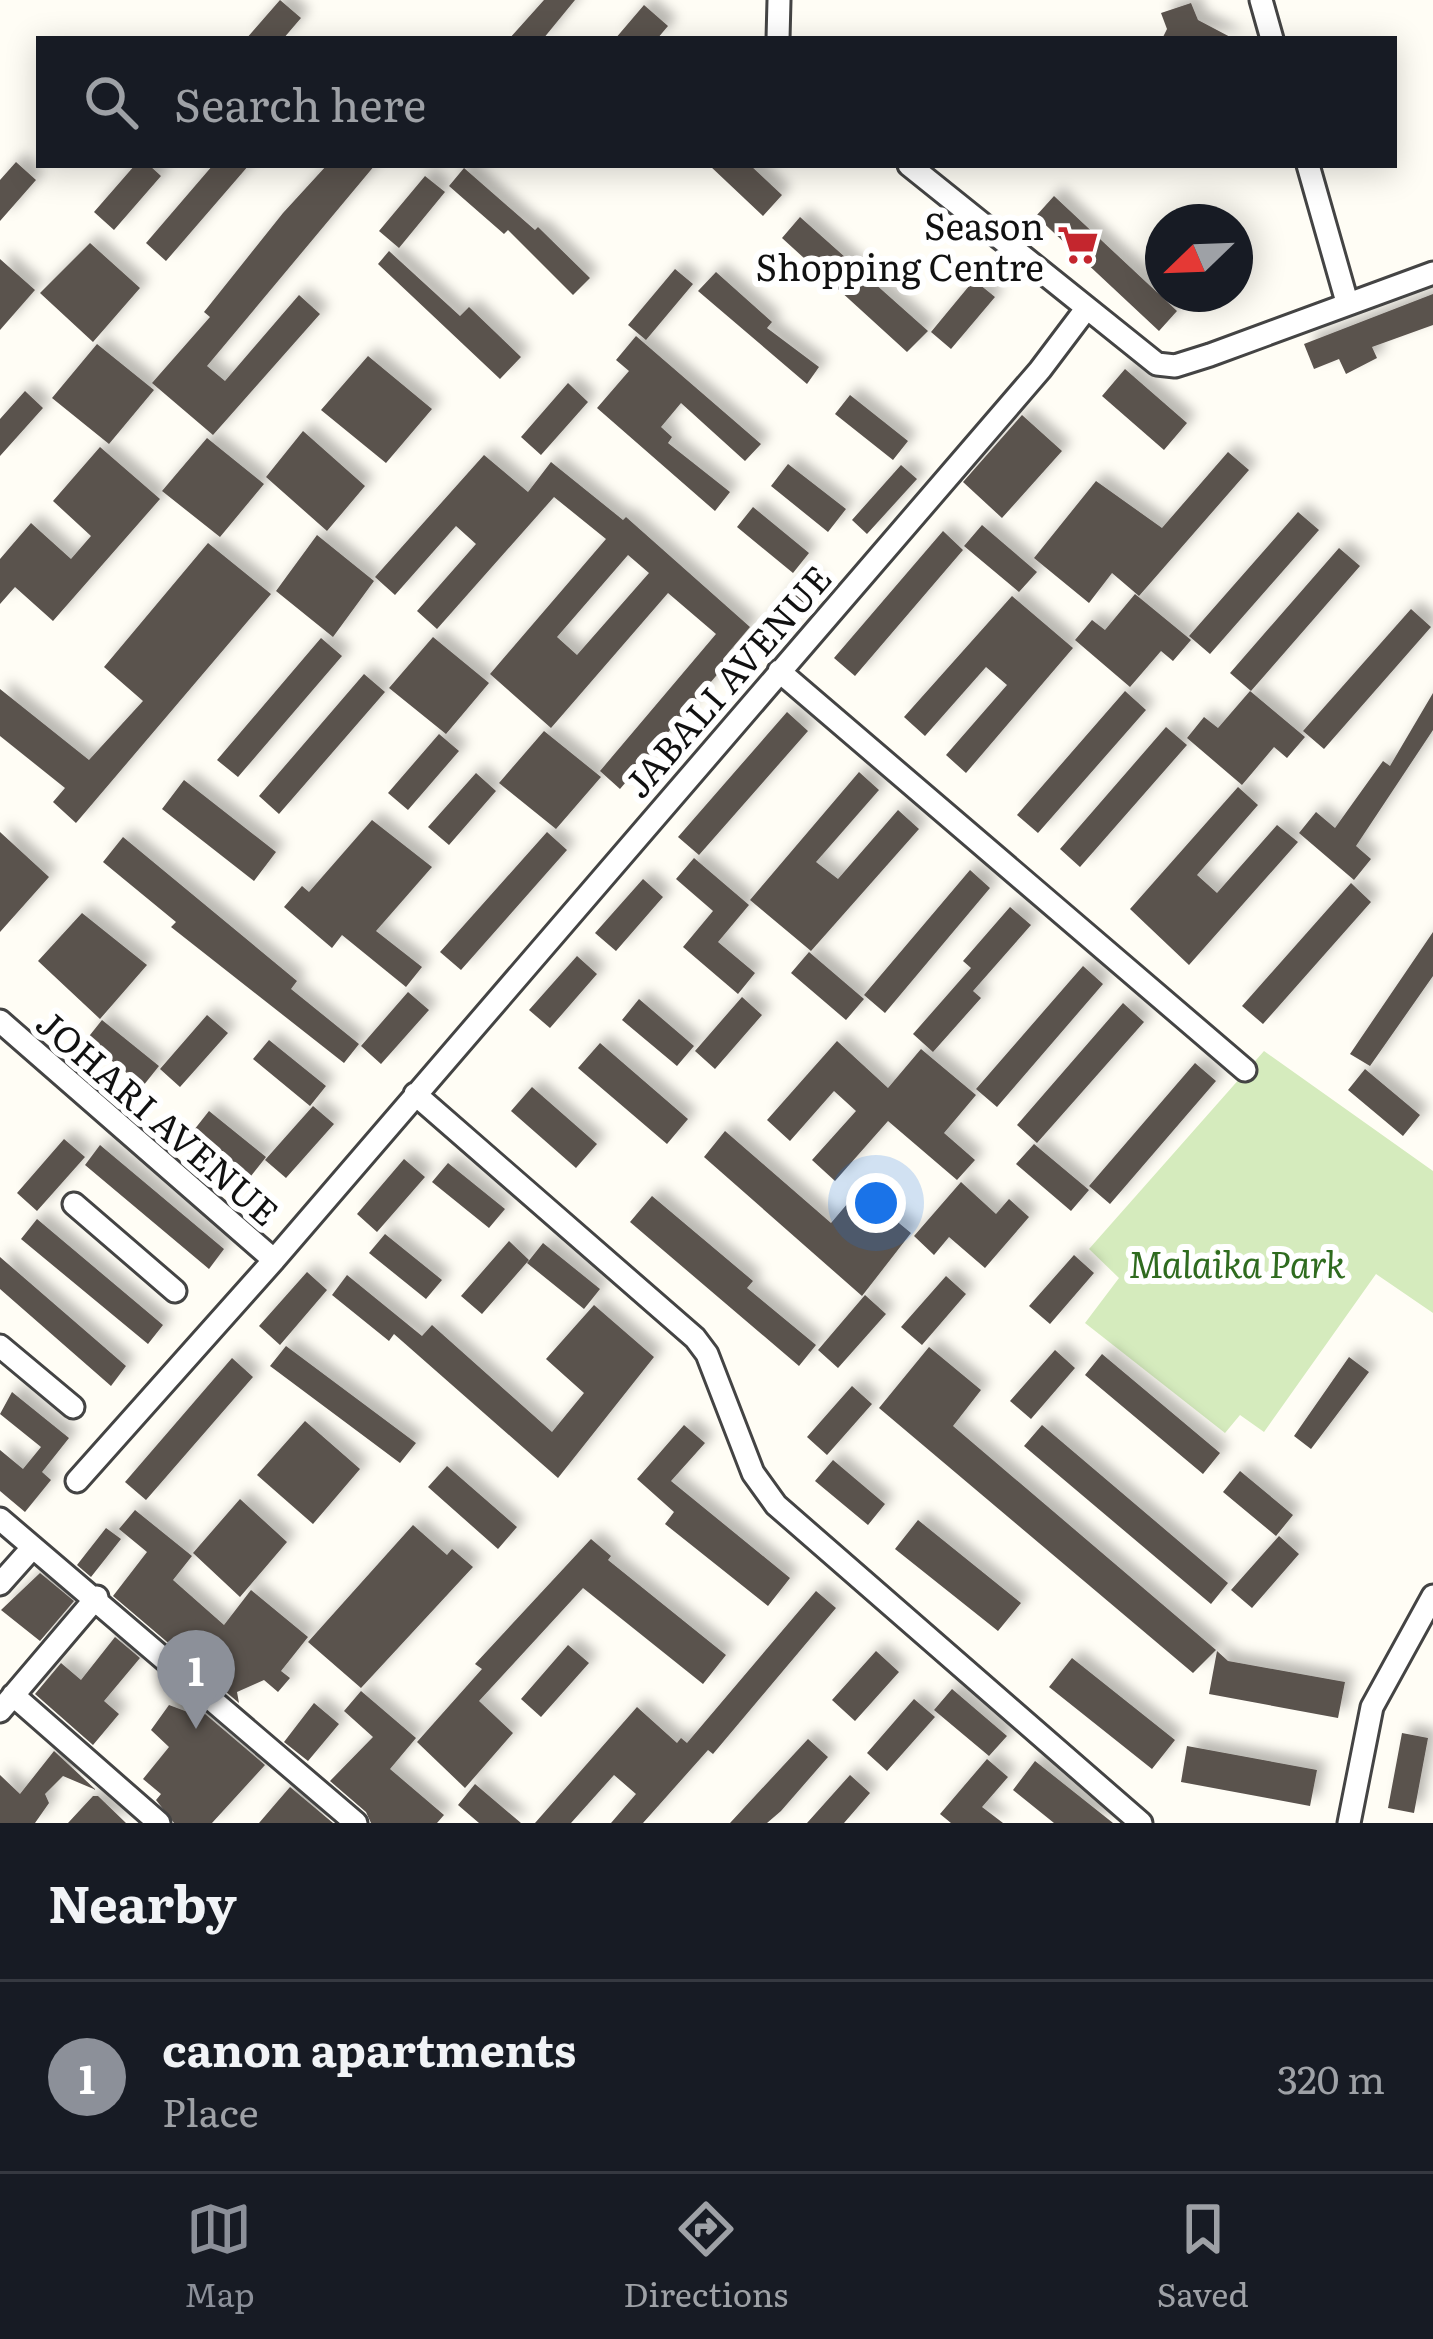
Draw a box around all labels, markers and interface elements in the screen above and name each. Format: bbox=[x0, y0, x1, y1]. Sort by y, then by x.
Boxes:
search box bbox=[36, 36, 1397, 168]
icon: search bbox=[78, 69, 144, 135]
text: Search here bbox=[174, 69, 426, 136]
place label: Season Shopping Centre bbox=[756, 198, 1044, 292]
north arrow bbox=[1145, 204, 1253, 312]
supermarket icon: Season Shopping Centre bbox=[1055, 222, 1101, 268]
street label: JABALI AVENUE bbox=[610, 552, 842, 808]
street label: JOHARI AVENUE bbox=[26, 996, 292, 1236]
your location bbox=[846, 1173, 906, 1233]
park label: Malaika Park bbox=[1129, 1236, 1346, 1289]
pin: 1 bbox=[157, 1630, 235, 1729]
text: Nearby bbox=[48, 1863, 237, 1939]
text: canon apartments bbox=[162, 2014, 576, 2081]
text: 1 bbox=[79, 2048, 95, 2106]
text: 320 m bbox=[1277, 2048, 1385, 2106]
text: Place bbox=[162, 2081, 259, 2139]
tab: Map bbox=[184, 2196, 255, 2317]
tab: Directions bbox=[623, 2196, 788, 2317]
tab: Saved bbox=[1157, 2196, 1249, 2317]

